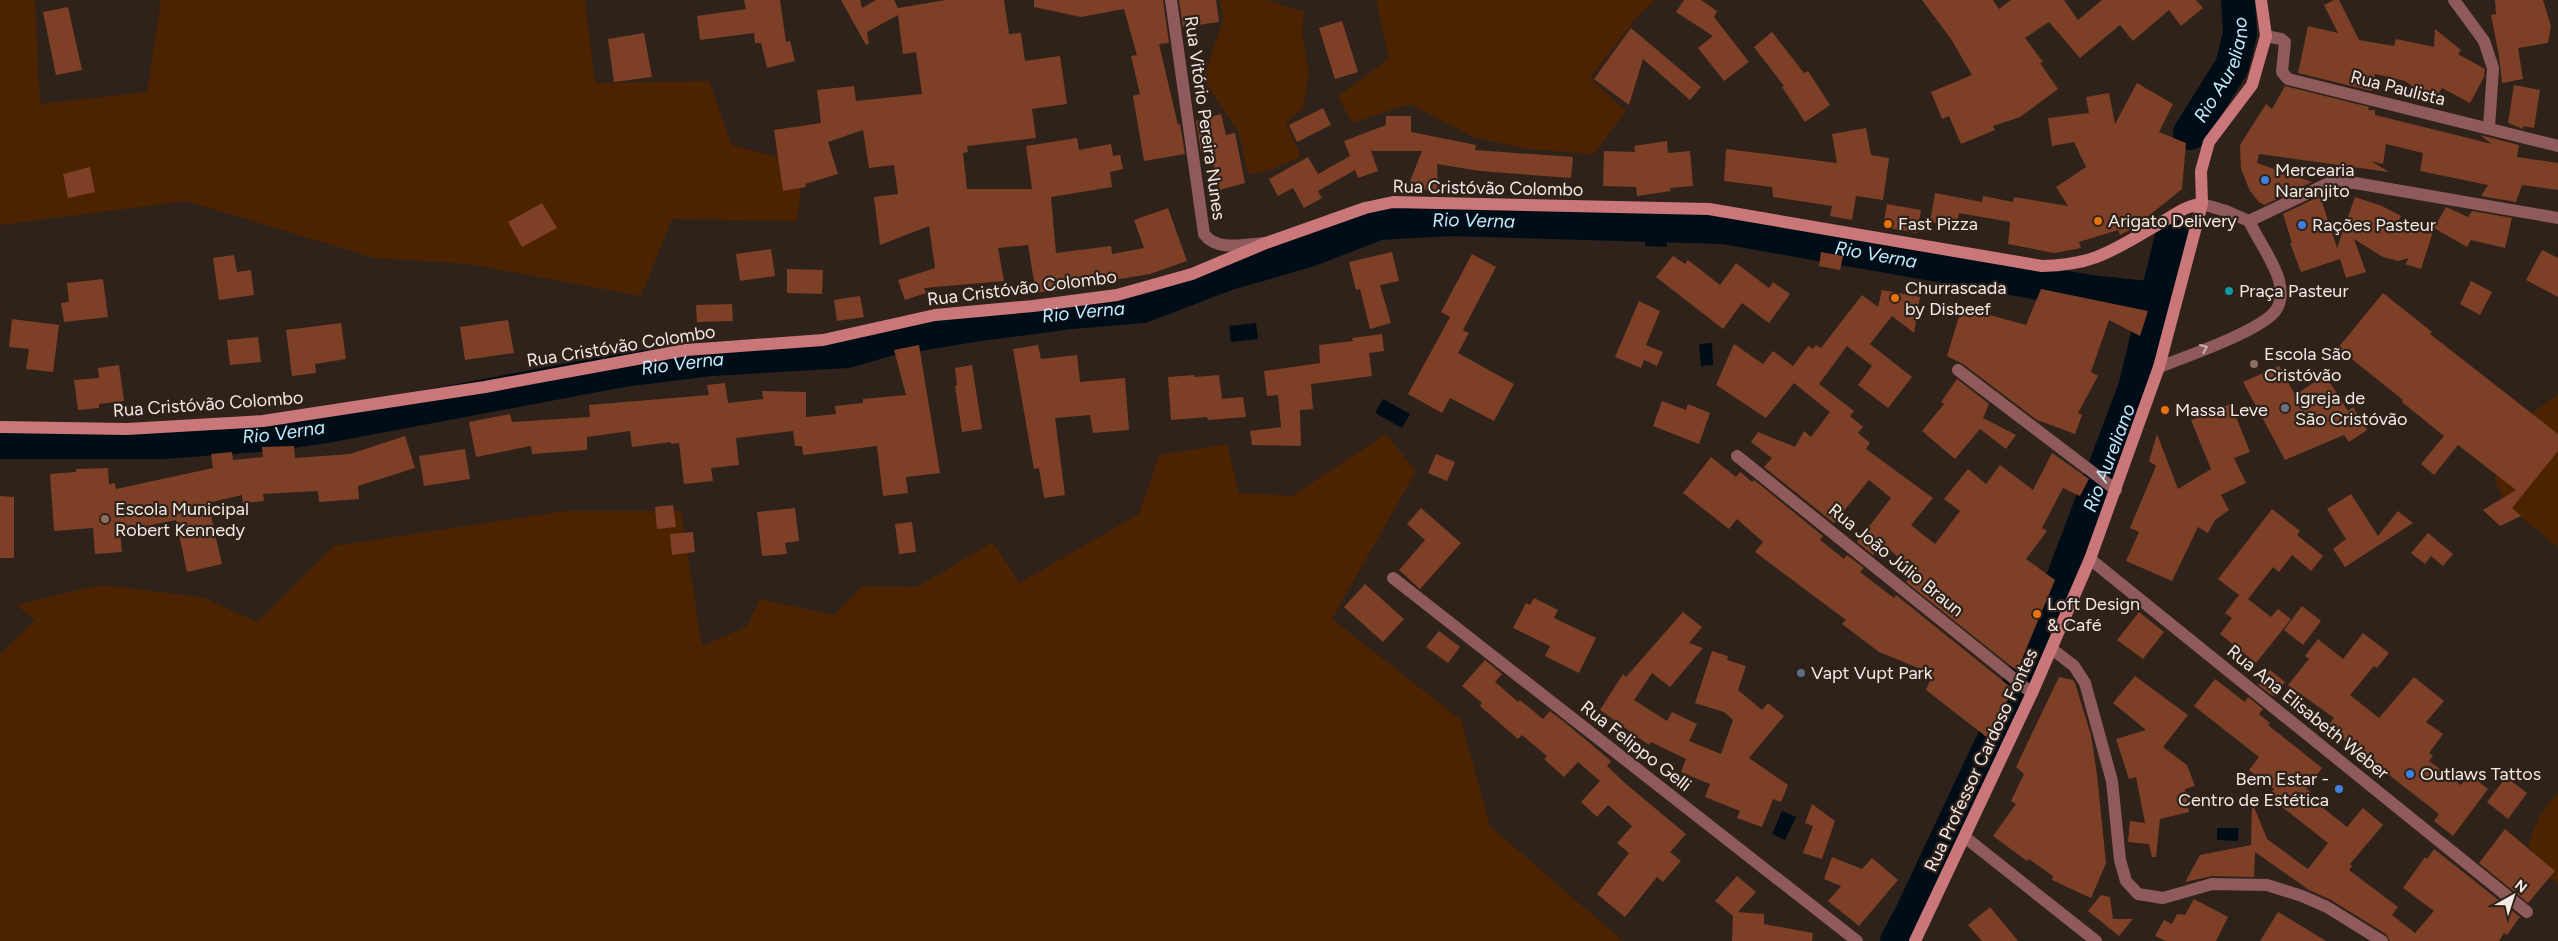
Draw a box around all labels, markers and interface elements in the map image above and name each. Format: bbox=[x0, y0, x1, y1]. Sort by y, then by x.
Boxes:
street label: Rua Vitório Pereira Nunes bbox=[1180, 14, 1230, 222]
water label: Rio Aureliano bbox=[2188, 16, 2252, 126]
street label: Rua Paulista bbox=[2348, 66, 2448, 110]
place label: Mercearia Naranjito bbox=[2275, 159, 2354, 202]
marker: Mercearia Naranjito bbox=[2259, 174, 2271, 186]
street label: Rua Cristóvão Colombo bbox=[1392, 175, 1584, 201]
water label: Rio Verna bbox=[1431, 207, 1515, 232]
place label: Arigato Delivery bbox=[2108, 210, 2237, 232]
place label: Fast Pizza bbox=[1898, 213, 1978, 235]
place label: Rações Pasteur bbox=[2312, 214, 2436, 236]
marker: Arigato Delivery bbox=[2092, 215, 2104, 227]
marker: Fast Pizza bbox=[1882, 218, 1894, 230]
marker: Rações Pasteur bbox=[2296, 219, 2308, 231]
water label: Rio Verna bbox=[1833, 235, 1919, 273]
street label: Rua Cristóvão Colombo bbox=[926, 265, 1118, 311]
place label: Churrascada by Disbeef bbox=[1905, 277, 2006, 320]
place label: Praça Pasteur bbox=[2239, 280, 2349, 302]
marker: Praça Pasteur bbox=[2223, 285, 2235, 297]
marker: Churrascada by Disbeef bbox=[1889, 292, 1901, 304]
water label: Rio Verna bbox=[1040, 296, 1126, 327]
street label: Rua Cristóvão Colombo bbox=[525, 320, 717, 372]
place label: Escola São Cristóvão bbox=[2264, 343, 2351, 386]
one-way arrow bbox=[2199, 344, 2208, 355]
water label: Rio Verna bbox=[640, 347, 724, 379]
marker: Escola São Cristóvão bbox=[2248, 358, 2260, 370]
street label: Rua Cristóvão Colombo bbox=[112, 386, 304, 422]
place label: Igreja de São Cristóvão bbox=[2295, 387, 2407, 430]
place label: Massa Leve bbox=[2175, 399, 2268, 421]
water label: Rio Aureliano bbox=[2078, 400, 2140, 515]
marker: Igreja de São Cristóvão bbox=[2279, 402, 2291, 414]
marker: Massa Leve bbox=[2159, 404, 2171, 416]
water label: Rio Verna bbox=[241, 415, 326, 448]
place label: Escola Municipal Robert Kennedy bbox=[115, 498, 249, 541]
street label: Rua João Júlio Braun bbox=[1824, 499, 1968, 621]
marker: Escola Municipal Robert Kennedy bbox=[99, 513, 111, 525]
place label: Loft Design & Café bbox=[2047, 593, 2140, 636]
marker: Loft Design & Café bbox=[2031, 608, 2043, 620]
street label: Rua Ana Elisabeth Weber bbox=[2223, 640, 2393, 784]
street label: Rua Professor Cardoso Fontes bbox=[1920, 645, 2042, 875]
place label: Vapt Vupt Park bbox=[1811, 662, 1933, 684]
marker: Vapt Vupt Park bbox=[1795, 667, 1807, 679]
street label: Rua Felippo Gelli bbox=[1576, 696, 1696, 796]
place label: Outlaws Tattos bbox=[2420, 763, 2541, 785]
place label: Bem Estar - Centro de Estética bbox=[2178, 768, 2329, 811]
marker: Outlaws Tattos bbox=[2404, 768, 2416, 780]
marker: Bem Estar - Centro de Estética bbox=[2333, 783, 2345, 795]
north arrow bbox=[2488, 871, 2538, 921]
text: N bbox=[2511, 876, 2530, 896]

